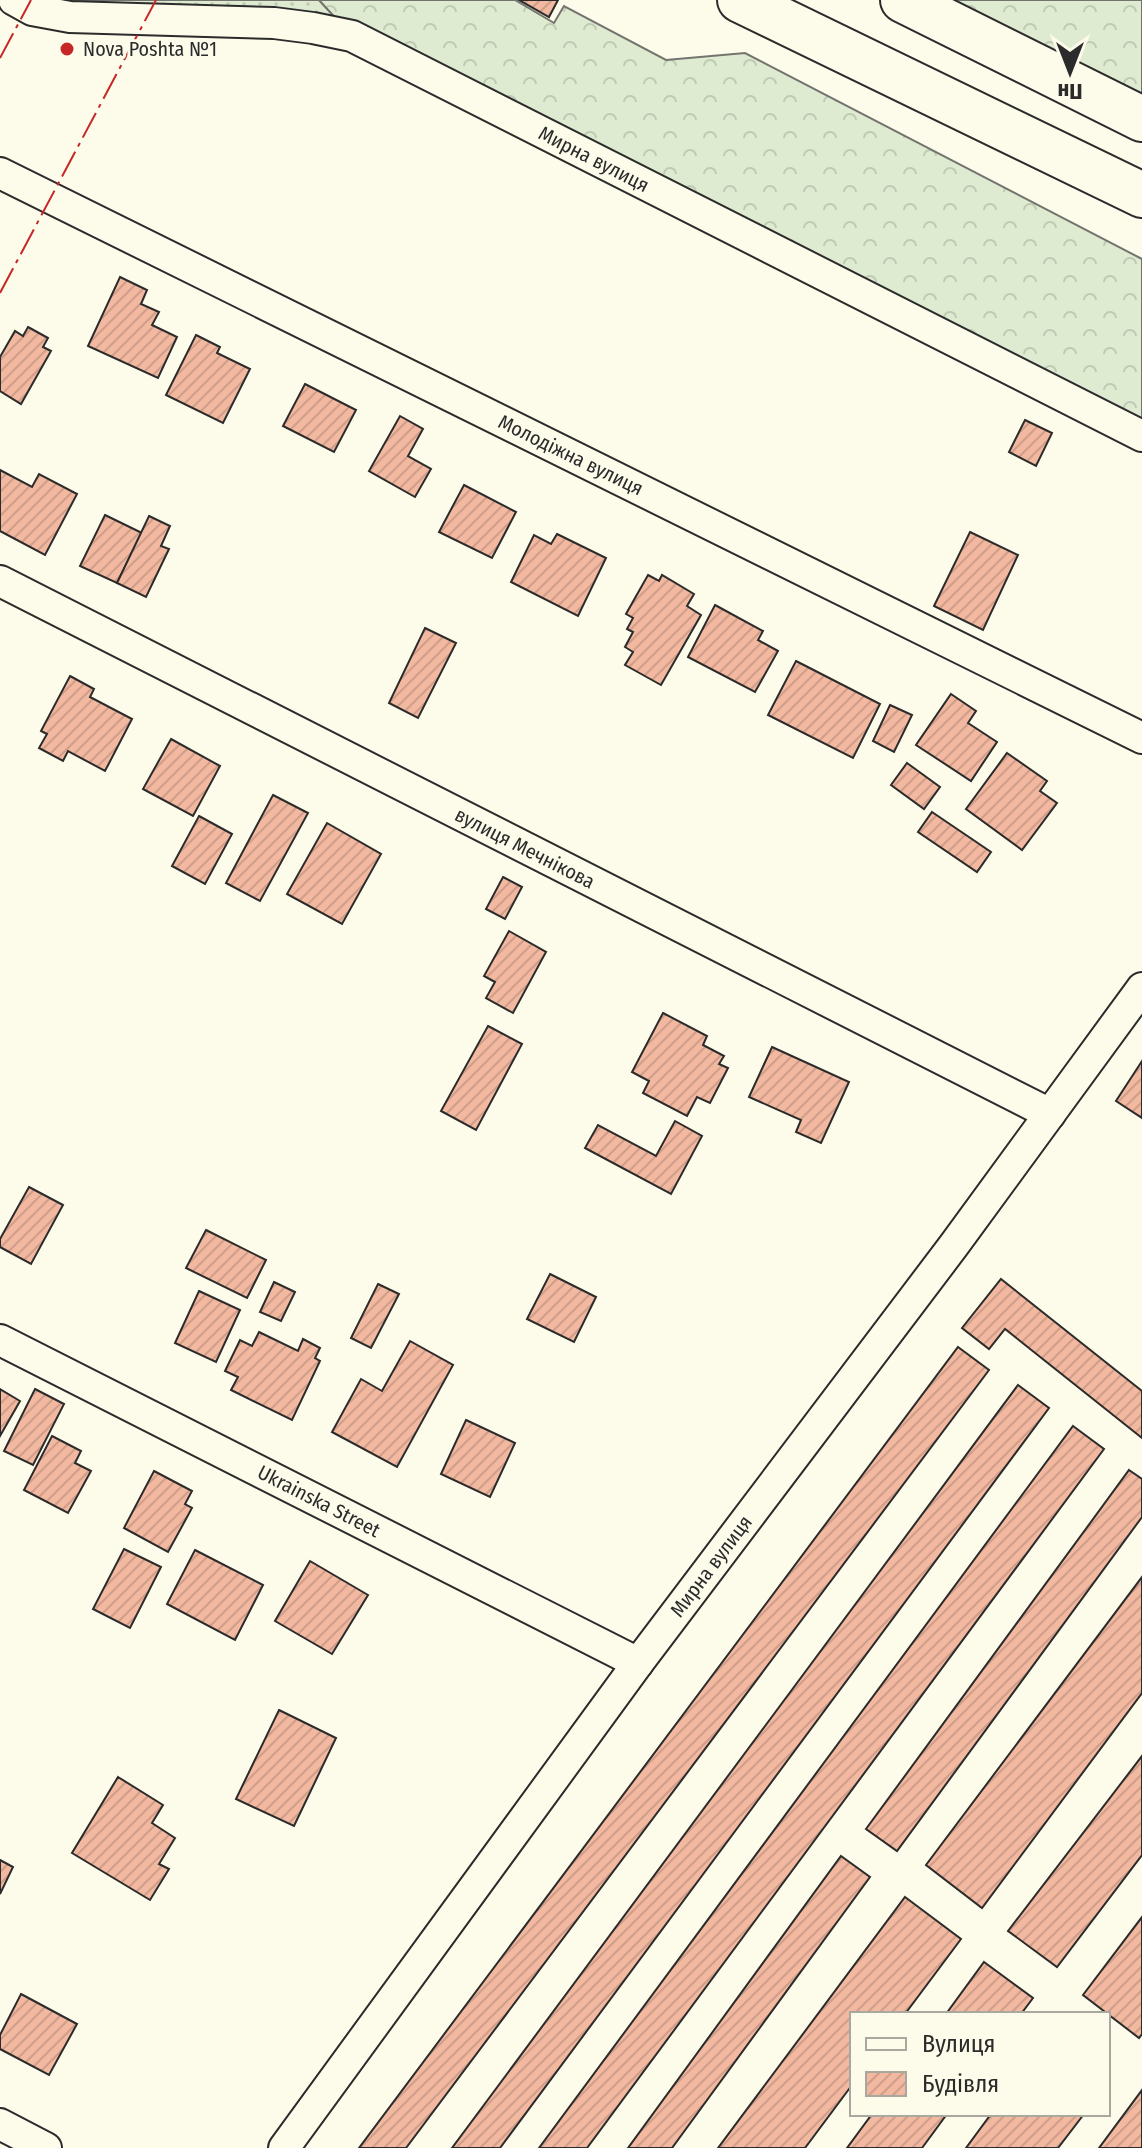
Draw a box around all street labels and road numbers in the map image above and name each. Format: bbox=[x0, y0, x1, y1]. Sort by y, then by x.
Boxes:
street label: Мирна вулиця bbox=[535, 121, 653, 197]
street label: Молодіжна вулиця bbox=[495, 410, 647, 500]
street label: вулиця Мечнікова bbox=[451, 802, 599, 894]
street label: Ukrainska Street bbox=[254, 1460, 385, 1542]
street label: Мирна вулиця bbox=[665, 1511, 757, 1621]

